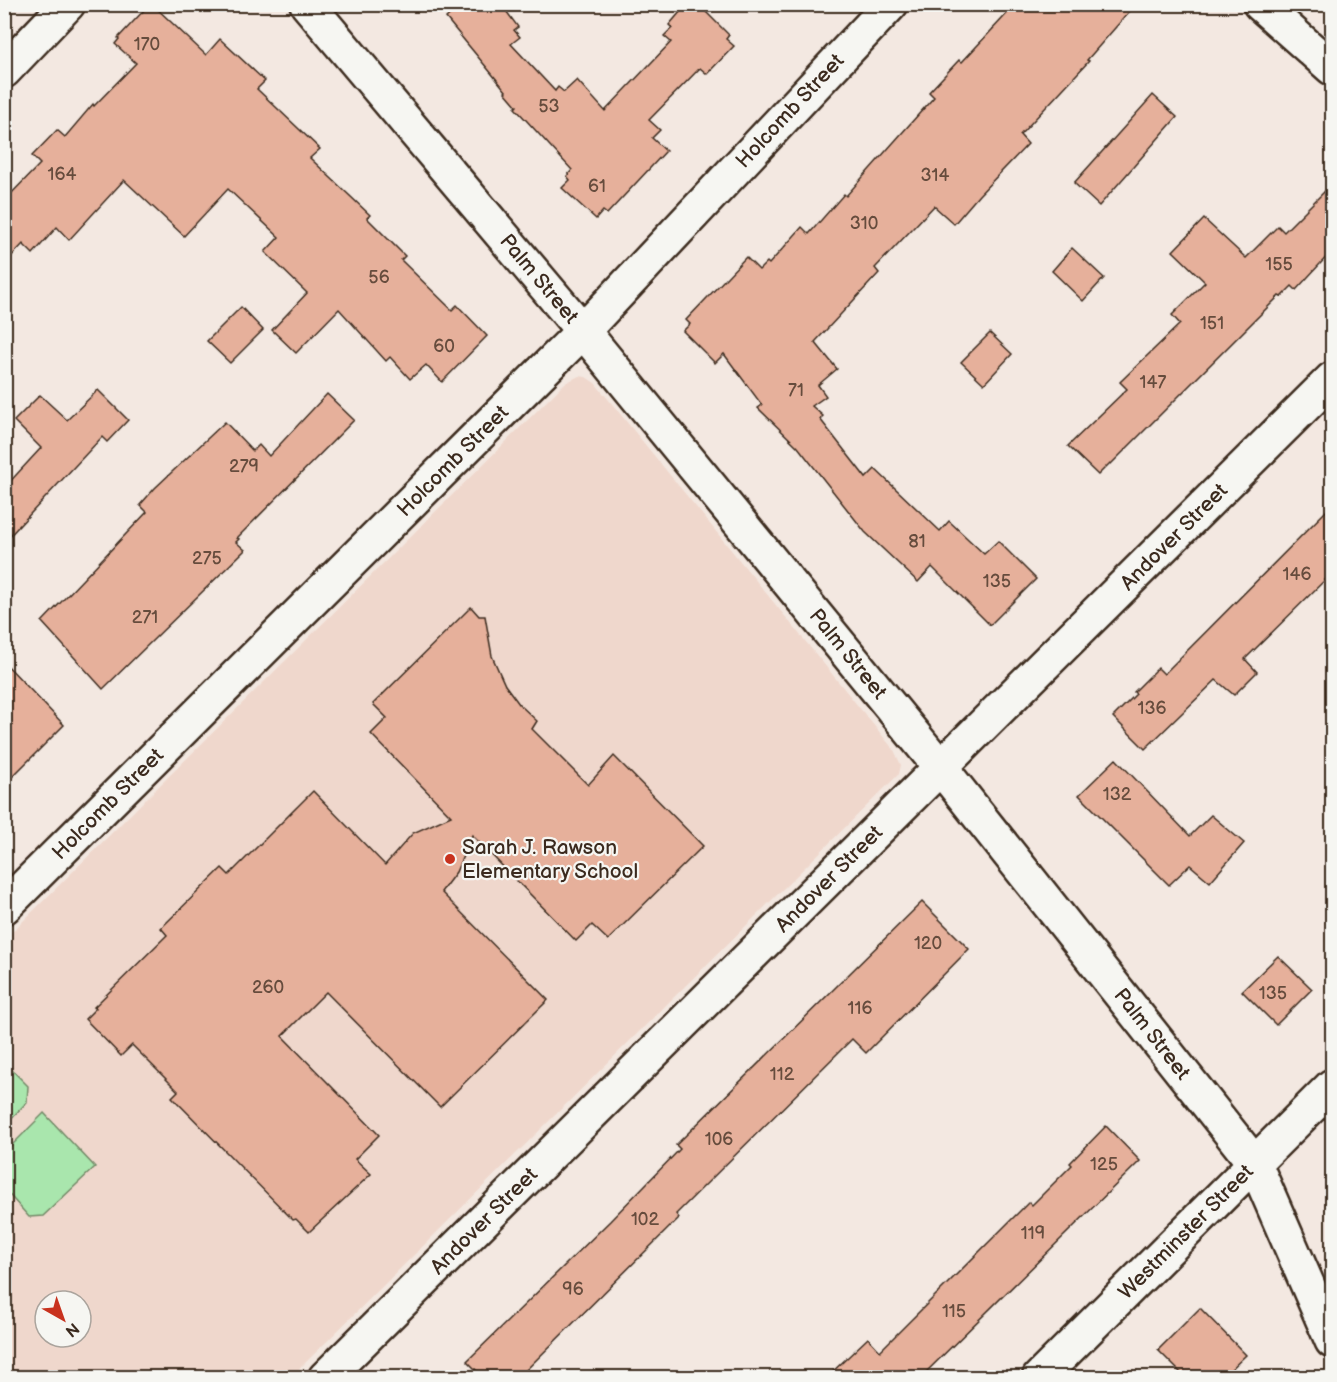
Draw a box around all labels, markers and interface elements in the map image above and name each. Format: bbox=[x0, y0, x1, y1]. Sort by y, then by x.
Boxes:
house number: 170 bbox=[134, 34, 160, 55]
street label: Holcomb Street bbox=[731, 48, 850, 173]
house number: 53 bbox=[538, 96, 560, 117]
house number: 164 bbox=[48, 164, 76, 185]
house number: 314 bbox=[920, 165, 950, 186]
house number: 61 bbox=[588, 176, 606, 197]
house number: 310 bbox=[850, 213, 878, 234]
street label: Palm Street bbox=[494, 229, 584, 329]
house number: 155 bbox=[1265, 254, 1293, 275]
house number: 56 bbox=[368, 267, 390, 288]
house number: 151 bbox=[1200, 313, 1224, 334]
house number: 60 bbox=[433, 336, 455, 357]
house number: 147 bbox=[1140, 372, 1167, 393]
house number: 71 bbox=[788, 380, 804, 401]
street label: Holcomb Street bbox=[392, 400, 514, 522]
house number: 279 bbox=[229, 456, 259, 477]
street label: Andover Street bbox=[1115, 478, 1233, 596]
house number: 81 bbox=[908, 531, 926, 552]
house number: 275 bbox=[192, 548, 222, 569]
house number: 146 bbox=[1283, 564, 1311, 585]
house number: 135 bbox=[983, 571, 1011, 592]
street label: Palm Street bbox=[804, 604, 892, 705]
house number: 271 bbox=[132, 607, 158, 628]
house number: 136 bbox=[1137, 698, 1167, 719]
street label: Holcomb Street bbox=[47, 743, 169, 865]
house number: 132 bbox=[1103, 784, 1132, 805]
street label: Andover Street bbox=[770, 820, 888, 938]
place label: Sarah J. Rawson Elementary School bbox=[462, 835, 638, 884]
marker: Sarah J. Rawson Elementary School bbox=[443, 852, 457, 866]
house number: 120 bbox=[914, 933, 942, 954]
house number: 260 bbox=[252, 977, 284, 998]
street label: Palm Street bbox=[1109, 983, 1196, 1085]
house number: 135 bbox=[1259, 983, 1287, 1004]
house number: 116 bbox=[848, 998, 872, 1019]
house number: 112 bbox=[770, 1064, 795, 1085]
house number: 106 bbox=[705, 1129, 733, 1150]
house number: 125 bbox=[1090, 1154, 1118, 1175]
street label: Westminster Street bbox=[1113, 1159, 1259, 1305]
street label: Andover Street bbox=[425, 1162, 543, 1280]
house number: 102 bbox=[631, 1209, 659, 1230]
house number: 119 bbox=[1021, 1223, 1045, 1244]
house number: 96 bbox=[562, 1279, 584, 1300]
north arrow bbox=[33, 1289, 93, 1349]
house number: 115 bbox=[942, 1301, 966, 1322]
text: N bbox=[61, 1318, 82, 1340]

